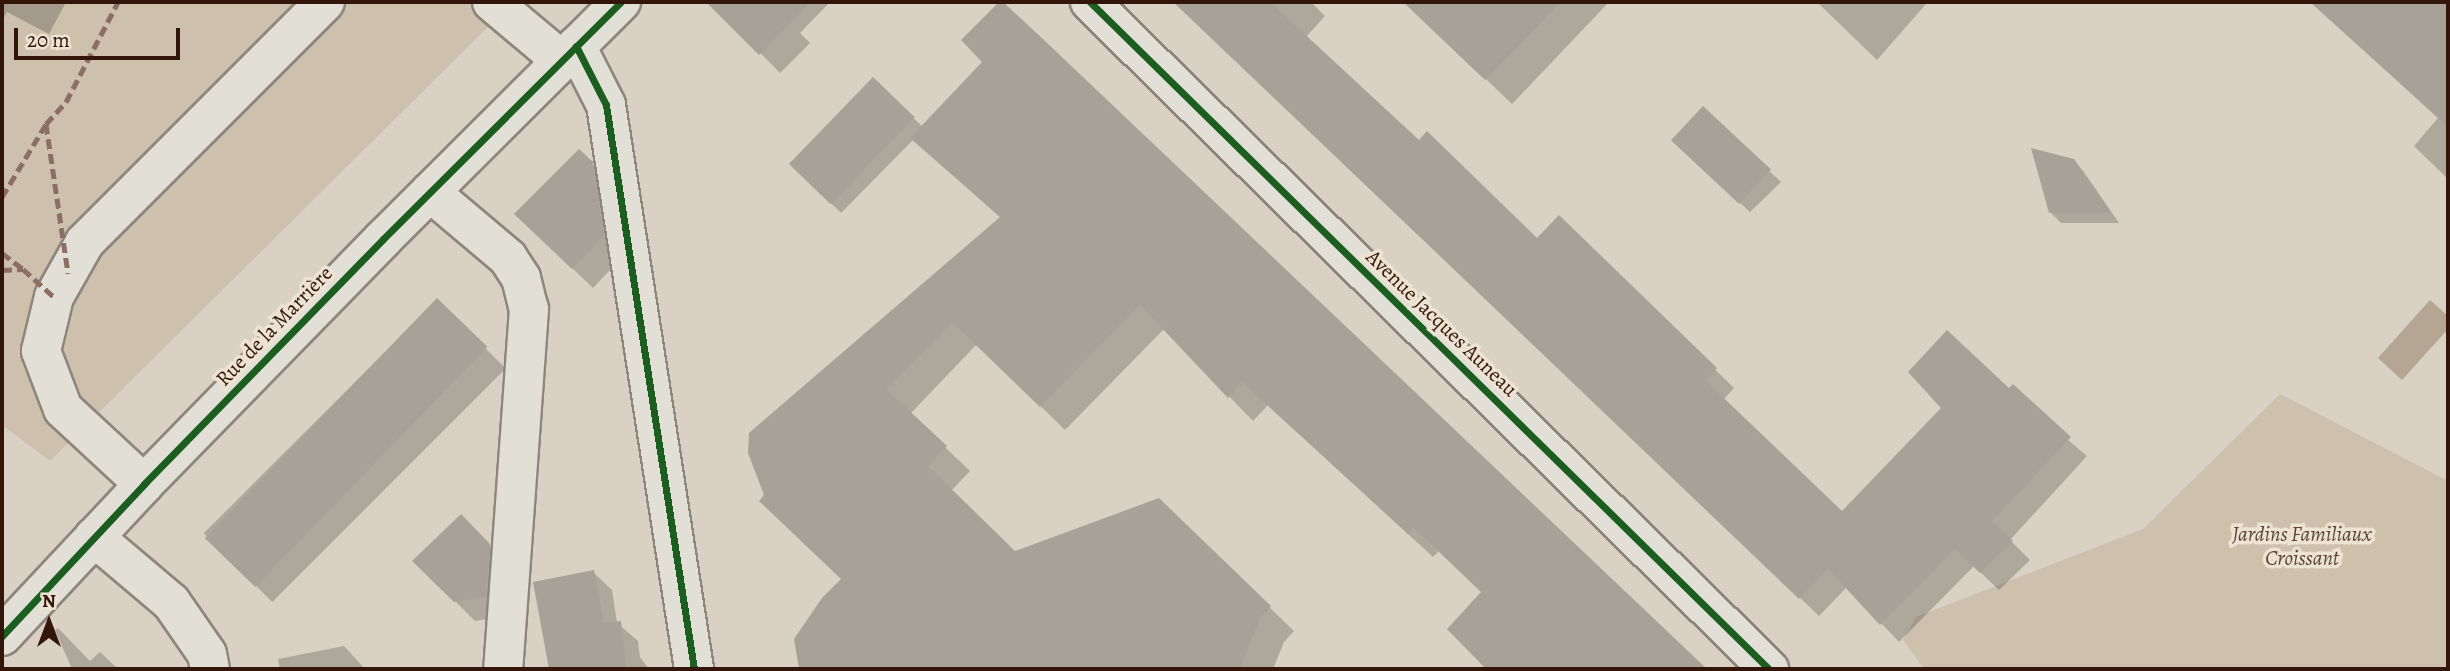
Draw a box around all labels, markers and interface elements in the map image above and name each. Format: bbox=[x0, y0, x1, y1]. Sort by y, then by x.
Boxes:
scale bar bbox=[18, 14, 184, 58]
text: 20 m bbox=[27, 26, 70, 54]
street label: Avenue Jacques Auneau bbox=[1361, 244, 1523, 402]
street label: Rue de la Marrière bbox=[210, 261, 338, 391]
park label: Jardins Familiaux Croissant bbox=[2232, 521, 2372, 571]
north arrow bbox=[14, 587, 84, 657]
text: N bbox=[42, 588, 56, 614]

